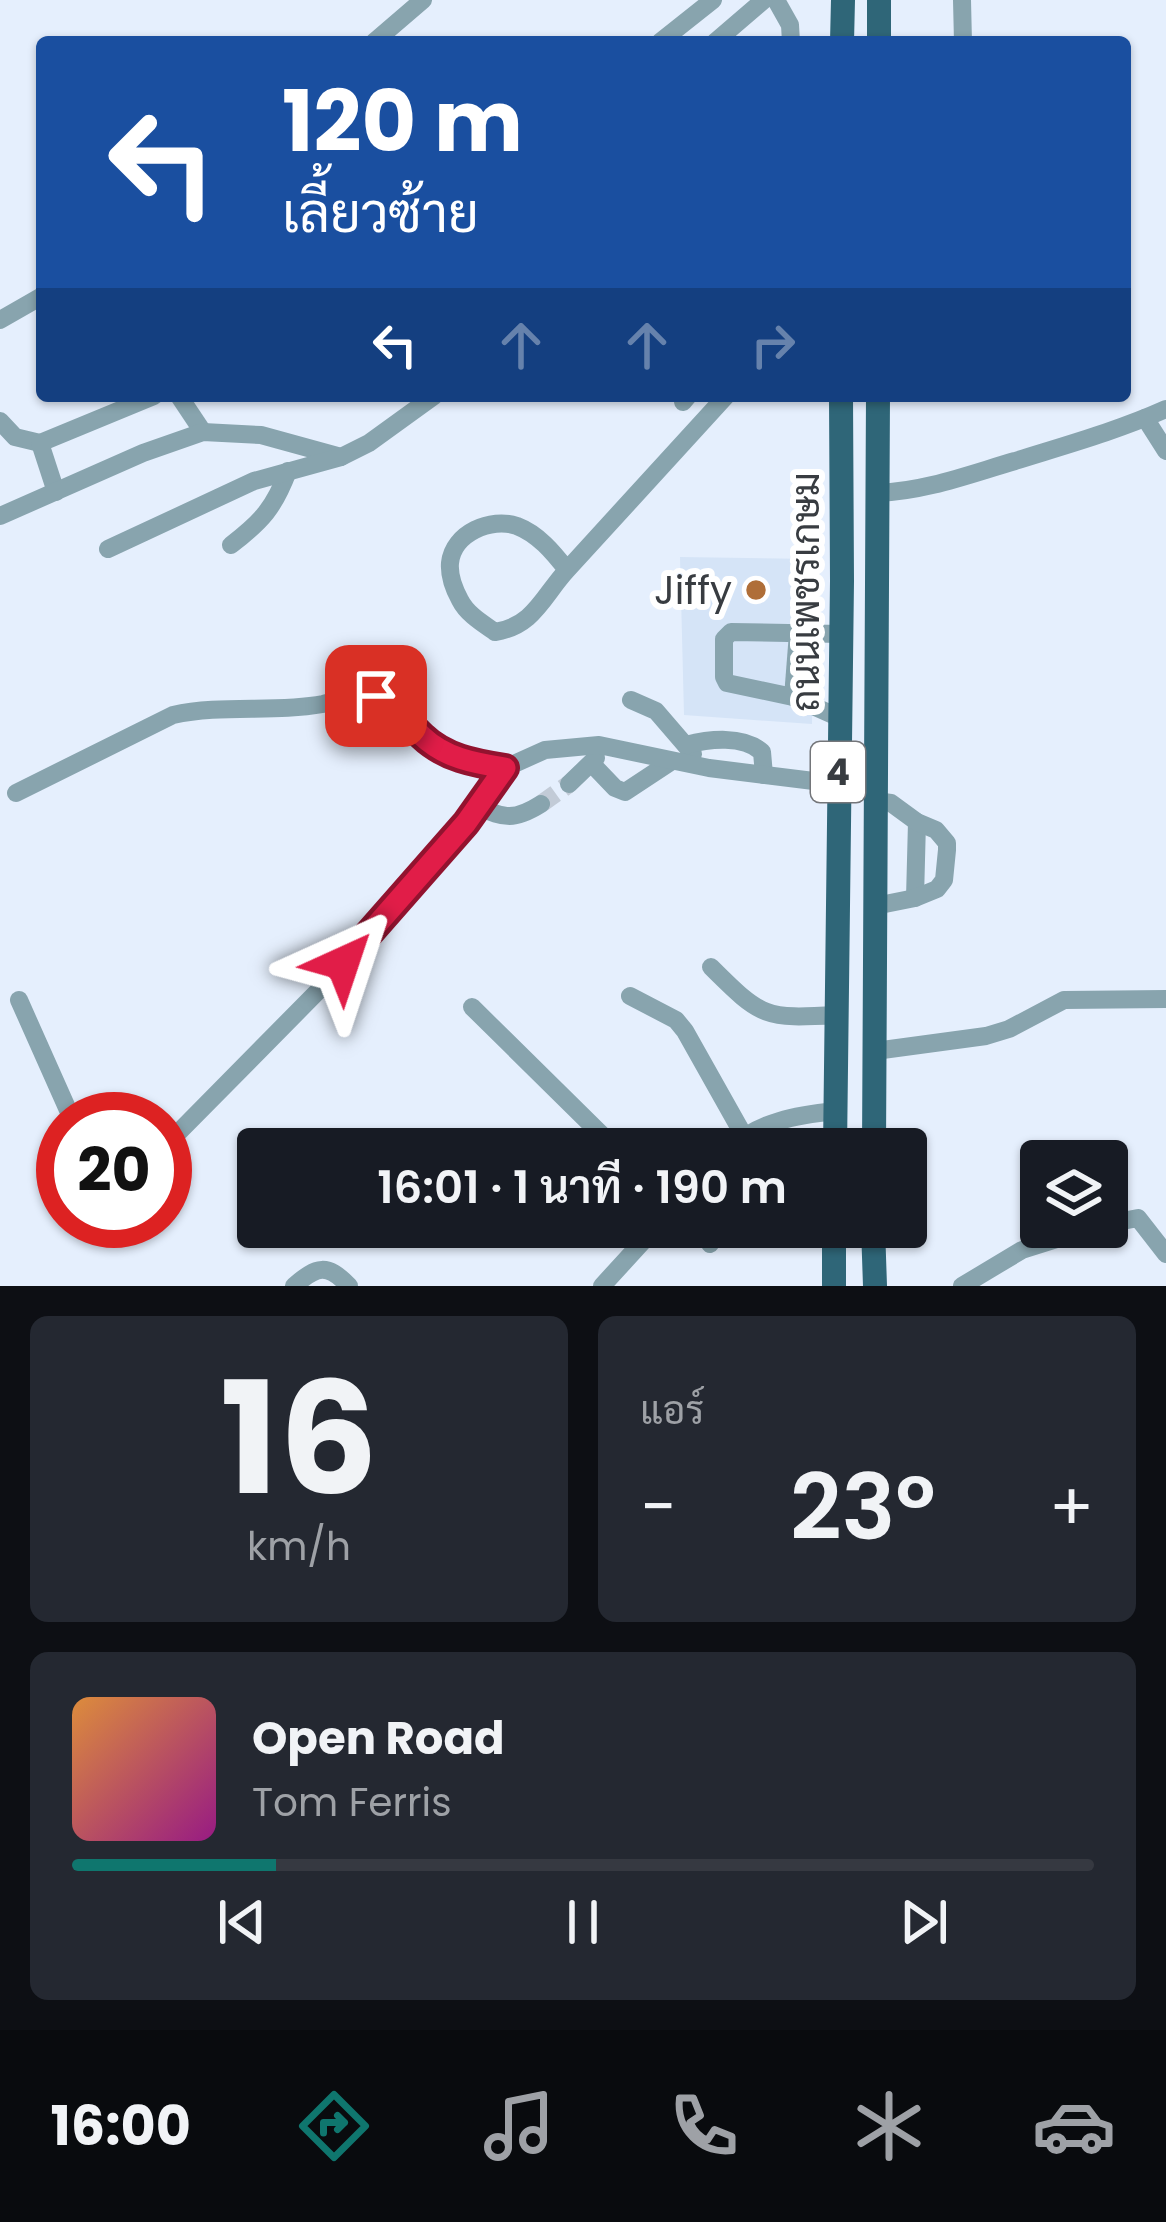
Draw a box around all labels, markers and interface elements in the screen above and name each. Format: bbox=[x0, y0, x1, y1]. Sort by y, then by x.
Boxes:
text: 120 m bbox=[282, 63, 523, 180]
icon: left bbox=[84, 84, 240, 240]
text: เลี้ยวซ้าย bbox=[282, 175, 479, 251]
icon: left bbox=[362, 312, 428, 378]
icon: ahead bbox=[488, 312, 554, 378]
icon: ahead bbox=[614, 312, 680, 378]
icon: right bbox=[740, 312, 806, 378]
street label: ถนนเพชรเกษม bbox=[778, 472, 833, 712]
place label: Jiffy bbox=[654, 563, 732, 618]
marker: Jiffy bbox=[743, 577, 769, 603]
pin bbox=[325, 645, 427, 747]
icon: arrive bbox=[343, 663, 409, 729]
road number: 4 bbox=[811, 742, 865, 802]
position arrow bbox=[280, 900, 406, 1026]
speed limit sign: 20 bbox=[36, 1092, 192, 1248]
map controls bbox=[1020, 1140, 1128, 1248]
button: layers bbox=[1020, 1140, 1128, 1248]
text: 16:01 · 1 นาที · 190 m bbox=[377, 1156, 787, 1219]
text: 16 bbox=[220, 1329, 378, 1548]
text: แอร์ bbox=[640, 1383, 704, 1438]
text: 23° bbox=[790, 1444, 935, 1571]
text: − bbox=[640, 1461, 676, 1553]
text: + bbox=[1049, 1461, 1094, 1553]
text: km/h bbox=[247, 1519, 351, 1574]
text: Open Road bbox=[252, 1707, 505, 1770]
text: Tom Ferris bbox=[252, 1775, 452, 1830]
icon: previous bbox=[209, 1889, 275, 1955]
icon: pause bbox=[550, 1889, 616, 1955]
icon: next bbox=[891, 1889, 957, 1955]
icon: directions bbox=[292, 2084, 376, 2168]
icon: music bbox=[477, 2084, 561, 2168]
icon: phone bbox=[662, 2084, 746, 2168]
icon: climate bbox=[847, 2084, 931, 2168]
icon: car bbox=[1032, 2084, 1116, 2168]
text: 16:00 bbox=[50, 2088, 191, 2164]

